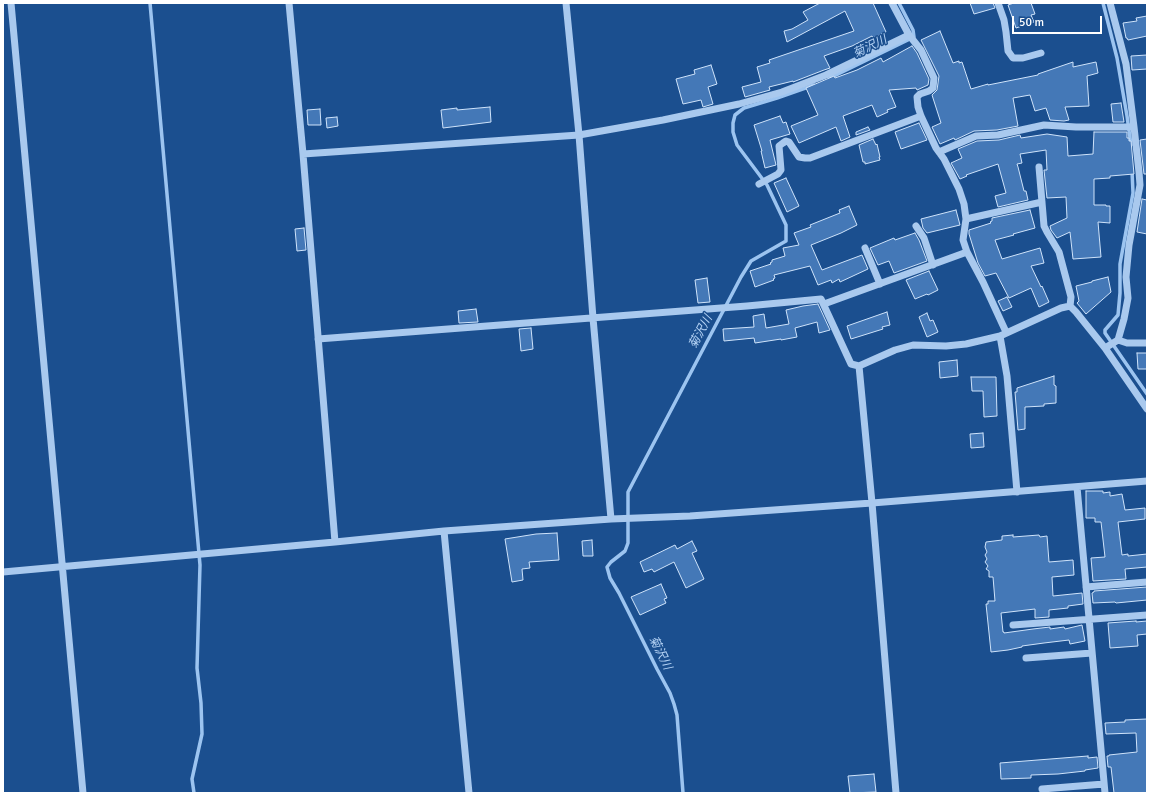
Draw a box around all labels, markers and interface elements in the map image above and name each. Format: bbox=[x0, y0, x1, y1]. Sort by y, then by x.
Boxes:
scale bar bbox=[1014, 8, 1104, 34]
text: 50 m bbox=[1019, 15, 1044, 30]
water label: 菊沢川 bbox=[851, 33, 889, 61]
water label: 菊沢川 bbox=[686, 313, 716, 351]
water label: 菊沢川 bbox=[646, 634, 674, 672]

